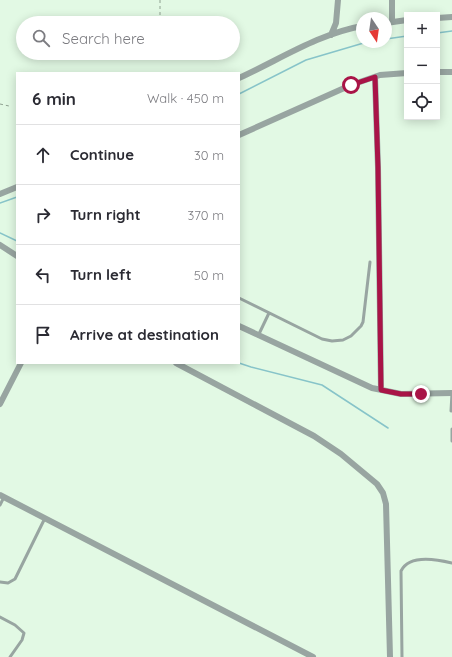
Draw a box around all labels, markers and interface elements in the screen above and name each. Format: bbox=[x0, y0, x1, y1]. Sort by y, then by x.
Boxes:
north arrow bbox=[356, 12, 392, 48]
map controls bbox=[404, 12, 440, 120]
button: + bbox=[404, 12, 440, 48]
search box bbox=[16, 16, 240, 60]
icon: search bbox=[30, 27, 52, 49]
text: Search here bbox=[62, 29, 145, 48]
button: − bbox=[404, 48, 440, 84]
route start bbox=[342, 76, 360, 94]
button: locate bbox=[404, 84, 440, 120]
text: 6 min bbox=[32, 88, 76, 109]
text: Walk · 450 m bbox=[147, 90, 224, 106]
icon: ahead bbox=[32, 144, 54, 166]
text: Continue bbox=[70, 145, 134, 164]
text: 30 m bbox=[194, 147, 224, 163]
icon: right bbox=[32, 204, 54, 226]
text: Turn right bbox=[70, 205, 141, 224]
text: 370 m bbox=[187, 207, 224, 223]
icon: left bbox=[32, 264, 54, 286]
text: Turn left bbox=[70, 265, 132, 284]
text: 50 m bbox=[194, 267, 224, 283]
icon: arrive bbox=[32, 324, 54, 346]
text: Arrive at destination bbox=[70, 325, 219, 344]
route end bbox=[412, 385, 430, 403]

